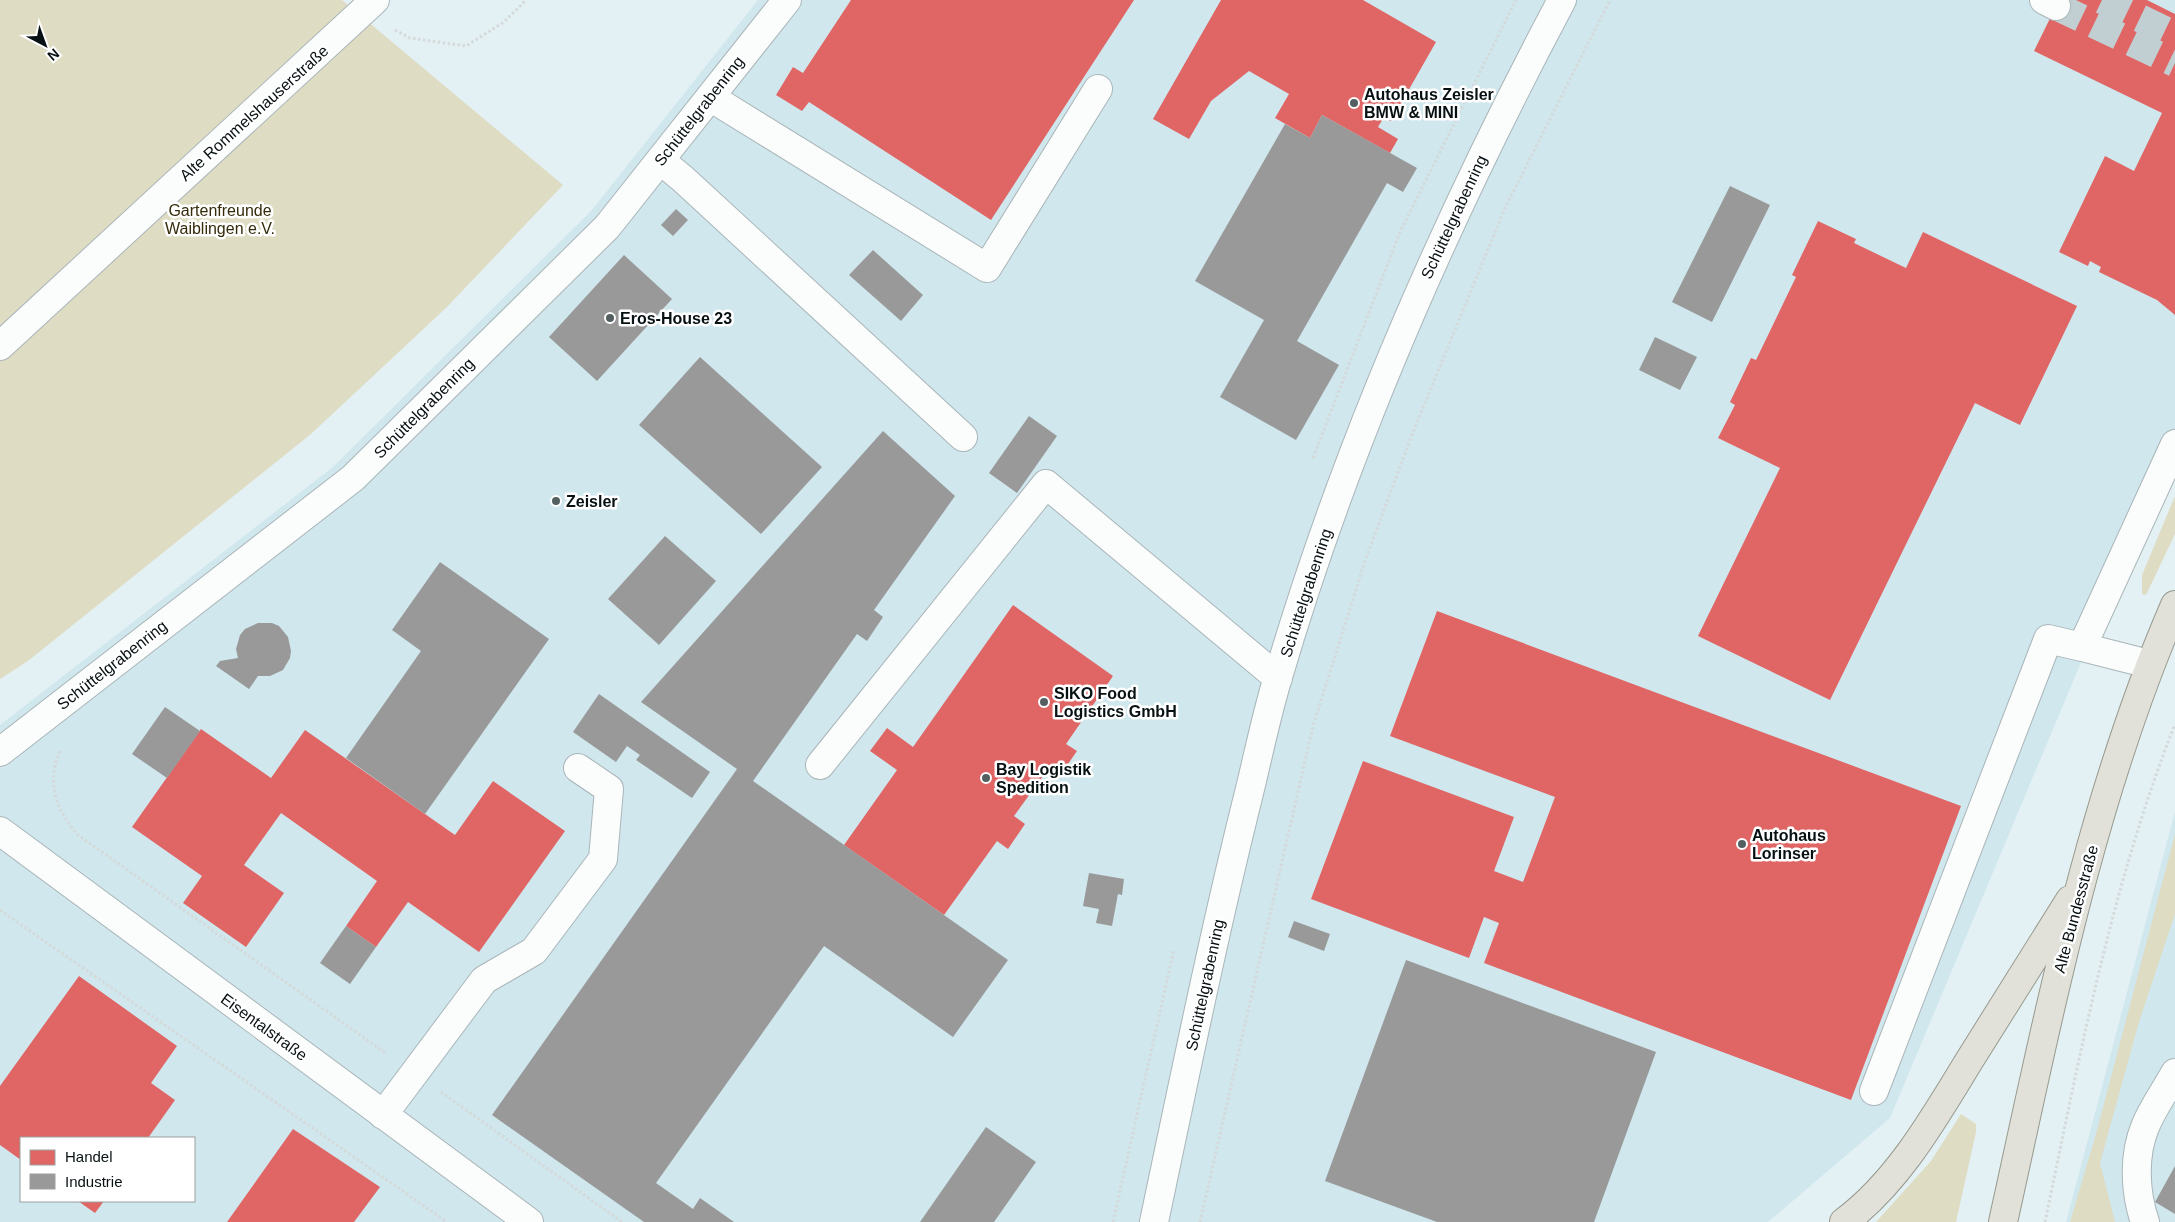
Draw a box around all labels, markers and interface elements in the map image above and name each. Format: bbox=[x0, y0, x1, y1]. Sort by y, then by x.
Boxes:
north arrow bbox=[20, 20, 70, 70]
street label: Alte Rommelshauserstraße bbox=[176, 42, 332, 184]
text: N bbox=[44, 45, 63, 64]
street label: Schüttelgrabenring bbox=[651, 53, 747, 169]
place label: Autohaus Zeisler BMW & MINI bbox=[1364, 86, 1494, 121]
marker: Autohaus Zeisler BMW & MINI bbox=[1348, 97, 1360, 109]
street label: Schüttelgrabenring bbox=[1418, 153, 1490, 281]
park label: Gartenfreunde Waiblingen e.V. bbox=[165, 202, 275, 237]
place label: Eros-House 23 bbox=[620, 310, 732, 327]
marker: Eros-House 23 bbox=[604, 312, 616, 324]
street label: Schüttelgrabenring bbox=[371, 355, 477, 461]
place label: Zeisler bbox=[566, 493, 618, 510]
marker: Zeisler bbox=[550, 495, 562, 507]
street label: Schüttelgrabenring bbox=[1277, 527, 1335, 659]
street label: Schüttelgrabenring bbox=[54, 617, 170, 713]
place label: SIKO Food Logistics GmbH bbox=[1054, 685, 1177, 720]
marker: SIKO Food Logistics GmbH bbox=[1038, 696, 1050, 708]
place label: Bay Logistik Spedition bbox=[996, 761, 1091, 796]
marker: Bay Logistik Spedition bbox=[980, 772, 992, 784]
place label: Autohaus Lorinser bbox=[1752, 827, 1826, 862]
marker: Autohaus Lorinser bbox=[1736, 838, 1748, 850]
street label: Alte Bundesstraße bbox=[2051, 843, 2101, 975]
street label: Schüttelgrabenring bbox=[1183, 918, 1227, 1052]
street label: Eisentalstraße bbox=[218, 990, 310, 1064]
legend bbox=[20, 1137, 195, 1202]
text: Handel bbox=[65, 1148, 113, 1165]
text: Industrie bbox=[65, 1173, 123, 1190]

